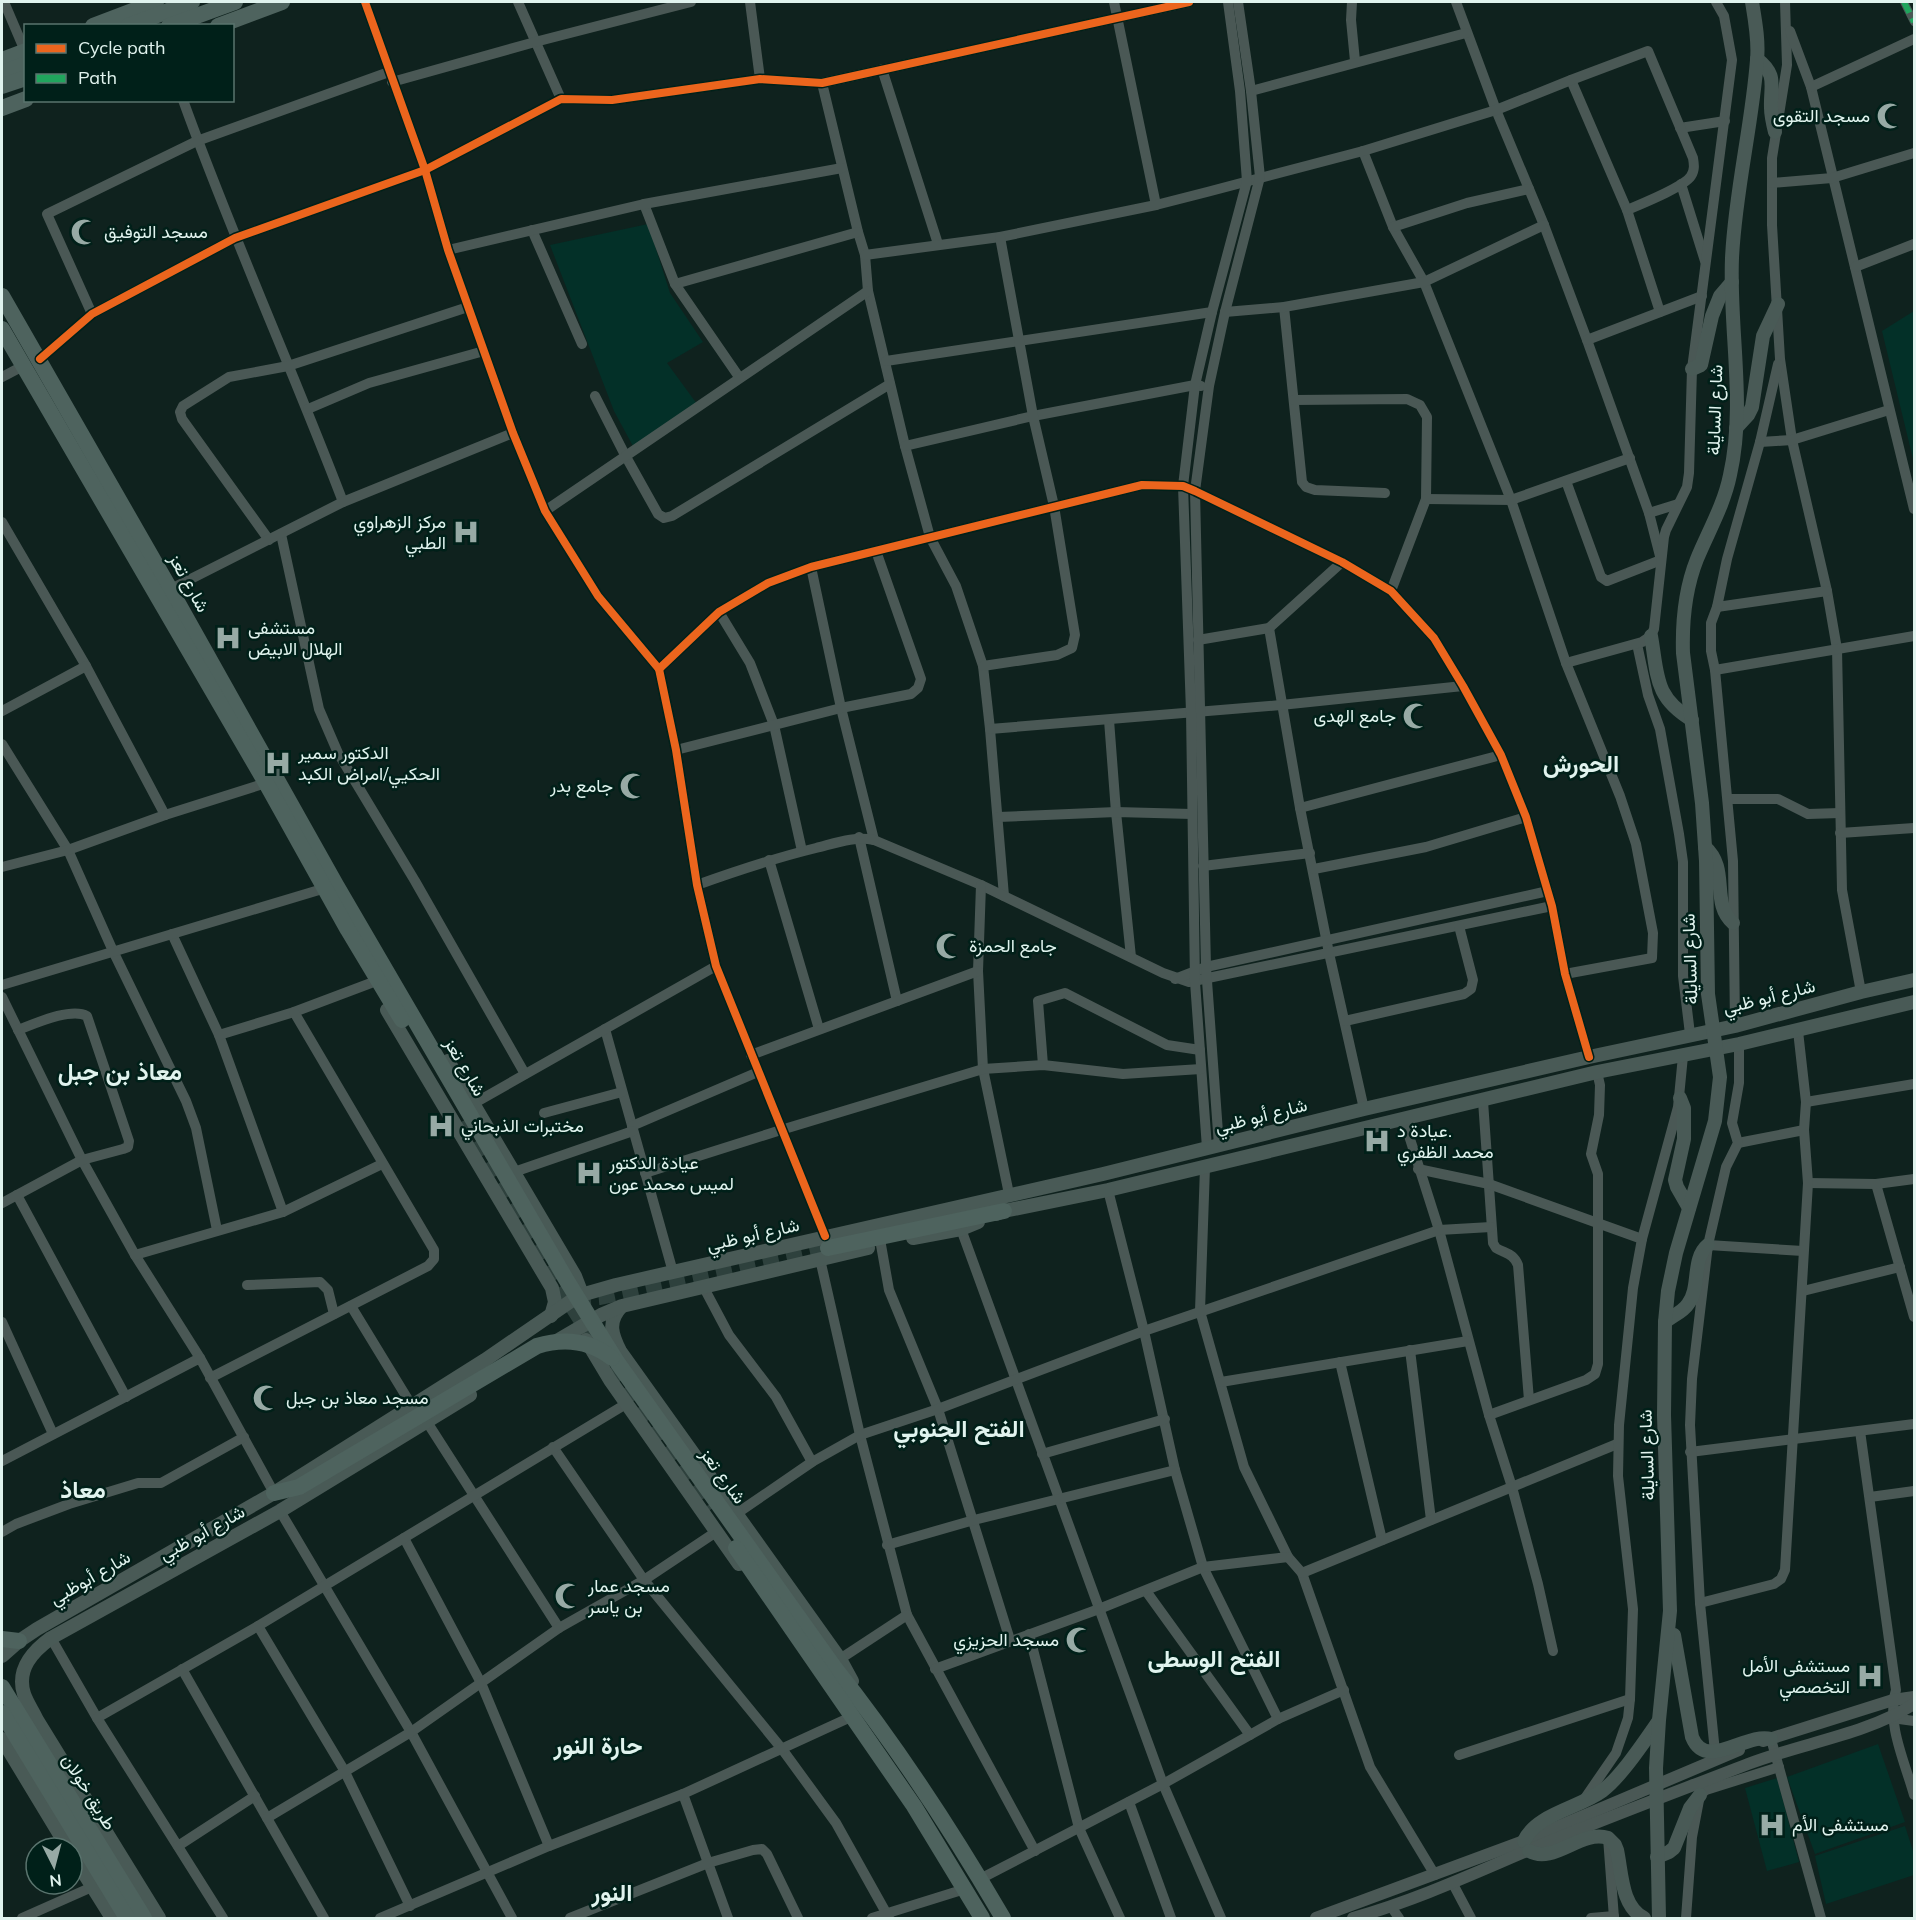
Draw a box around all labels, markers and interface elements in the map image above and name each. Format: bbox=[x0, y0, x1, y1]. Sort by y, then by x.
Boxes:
legend bbox=[24, 24, 234, 102]
text: Cycle path bbox=[78, 36, 165, 59]
text: Path bbox=[78, 66, 117, 89]
mosque icon: مسجد التقوى bbox=[1875, 101, 1905, 131]
place label: مسجد التقوى bbox=[1773, 104, 1870, 127]
mosque icon: مسجد التوفيق bbox=[69, 217, 99, 247]
place label: مسجد التوفيق bbox=[104, 220, 208, 243]
street label: شارع السايلة bbox=[1701, 364, 1729, 456]
place label: مركز الزهراوي الطبي bbox=[353, 510, 446, 558]
hospital icon: مركز الزهراوي الطبي bbox=[451, 517, 481, 547]
street label: شارع تعز bbox=[163, 548, 215, 617]
place label: مستشفى الهلال الابيض bbox=[248, 616, 343, 660]
hospital icon: مستشفى الهلال الابيض bbox=[213, 623, 243, 653]
mosque icon: جامع الهدى bbox=[1401, 701, 1431, 731]
place label: جامع الهدى bbox=[1314, 704, 1396, 728]
place label: الدكتور سمير الحكيي/امراض الكبد bbox=[297, 741, 440, 789]
hospital icon: الدكتور سمير الحكيي/امراض الكبد bbox=[263, 748, 293, 778]
district label: الحورش bbox=[1543, 748, 1619, 779]
mosque icon: جامع بدر bbox=[618, 771, 648, 801]
place label: جامع بدر bbox=[549, 774, 613, 798]
street label: شارع السايلة bbox=[1676, 913, 1704, 1005]
mosque icon: جامع الحمزة bbox=[934, 931, 964, 961]
place label: جامع الحمزة bbox=[969, 934, 1057, 958]
street label: شارع أبو ظبي bbox=[1720, 974, 1818, 1023]
street label: شارع تعز bbox=[438, 1033, 491, 1101]
district label: معاذ بن جبل bbox=[58, 1056, 182, 1086]
street label: شارع أبو ظبي bbox=[1212, 1093, 1310, 1142]
hospital icon: مختبرات الذبحاني bbox=[426, 1111, 456, 1141]
place label: مختبرات الذبحاني bbox=[461, 1114, 584, 1141]
place label: عيادة د. محمد الظفري bbox=[1397, 1119, 1494, 1167]
hospital icon: عيادة د. محمد الظفري bbox=[1362, 1126, 1392, 1156]
place label: عيادة الدكتور لميس محمد عون bbox=[608, 1151, 734, 1195]
hospital icon: عيادة الدكتور لميس محمد عون bbox=[574, 1158, 604, 1188]
street label: شارع أبو ظبي bbox=[704, 1213, 802, 1260]
mosque icon: مسجد معاذ بن جبل bbox=[251, 1383, 281, 1413]
place label: مسجد معاذ بن جبل bbox=[286, 1386, 429, 1409]
street label: شارع السايلة bbox=[1633, 1409, 1661, 1501]
district label: الفتح الجنوبي bbox=[893, 1413, 1025, 1449]
street label: شارع تعز bbox=[694, 1442, 751, 1509]
district label: معاذ bbox=[60, 1474, 106, 1504]
street label: شارع أبو ظبي bbox=[155, 1500, 251, 1569]
street label: شارع أبوظبي bbox=[45, 1545, 136, 1613]
place label: مسجد عمار بن ياسر bbox=[587, 1574, 670, 1618]
mosque icon: مسجد عمار بن ياسر bbox=[553, 1581, 583, 1611]
mosque icon: مسجد الحزيزي bbox=[1064, 1625, 1094, 1655]
place label: مسجد الحزيزي bbox=[953, 1628, 1059, 1655]
district label: الفتح الوسطى bbox=[1148, 1643, 1280, 1676]
place label: مستشفى الأمل التخصصي bbox=[1742, 1654, 1850, 1702]
hospital icon: مستشفى الأمل التخصصي bbox=[1855, 1661, 1885, 1691]
district label: حارة النور bbox=[552, 1730, 643, 1761]
street label: طريق خولان bbox=[57, 1749, 122, 1834]
hospital icon: مستشفى الأم bbox=[1757, 1810, 1787, 1840]
place label: مستشفى الأم bbox=[1792, 1813, 1889, 1837]
north arrow bbox=[24, 1836, 84, 1896]
text: N bbox=[49, 1870, 63, 1891]
district label: النور bbox=[590, 1877, 633, 1908]

